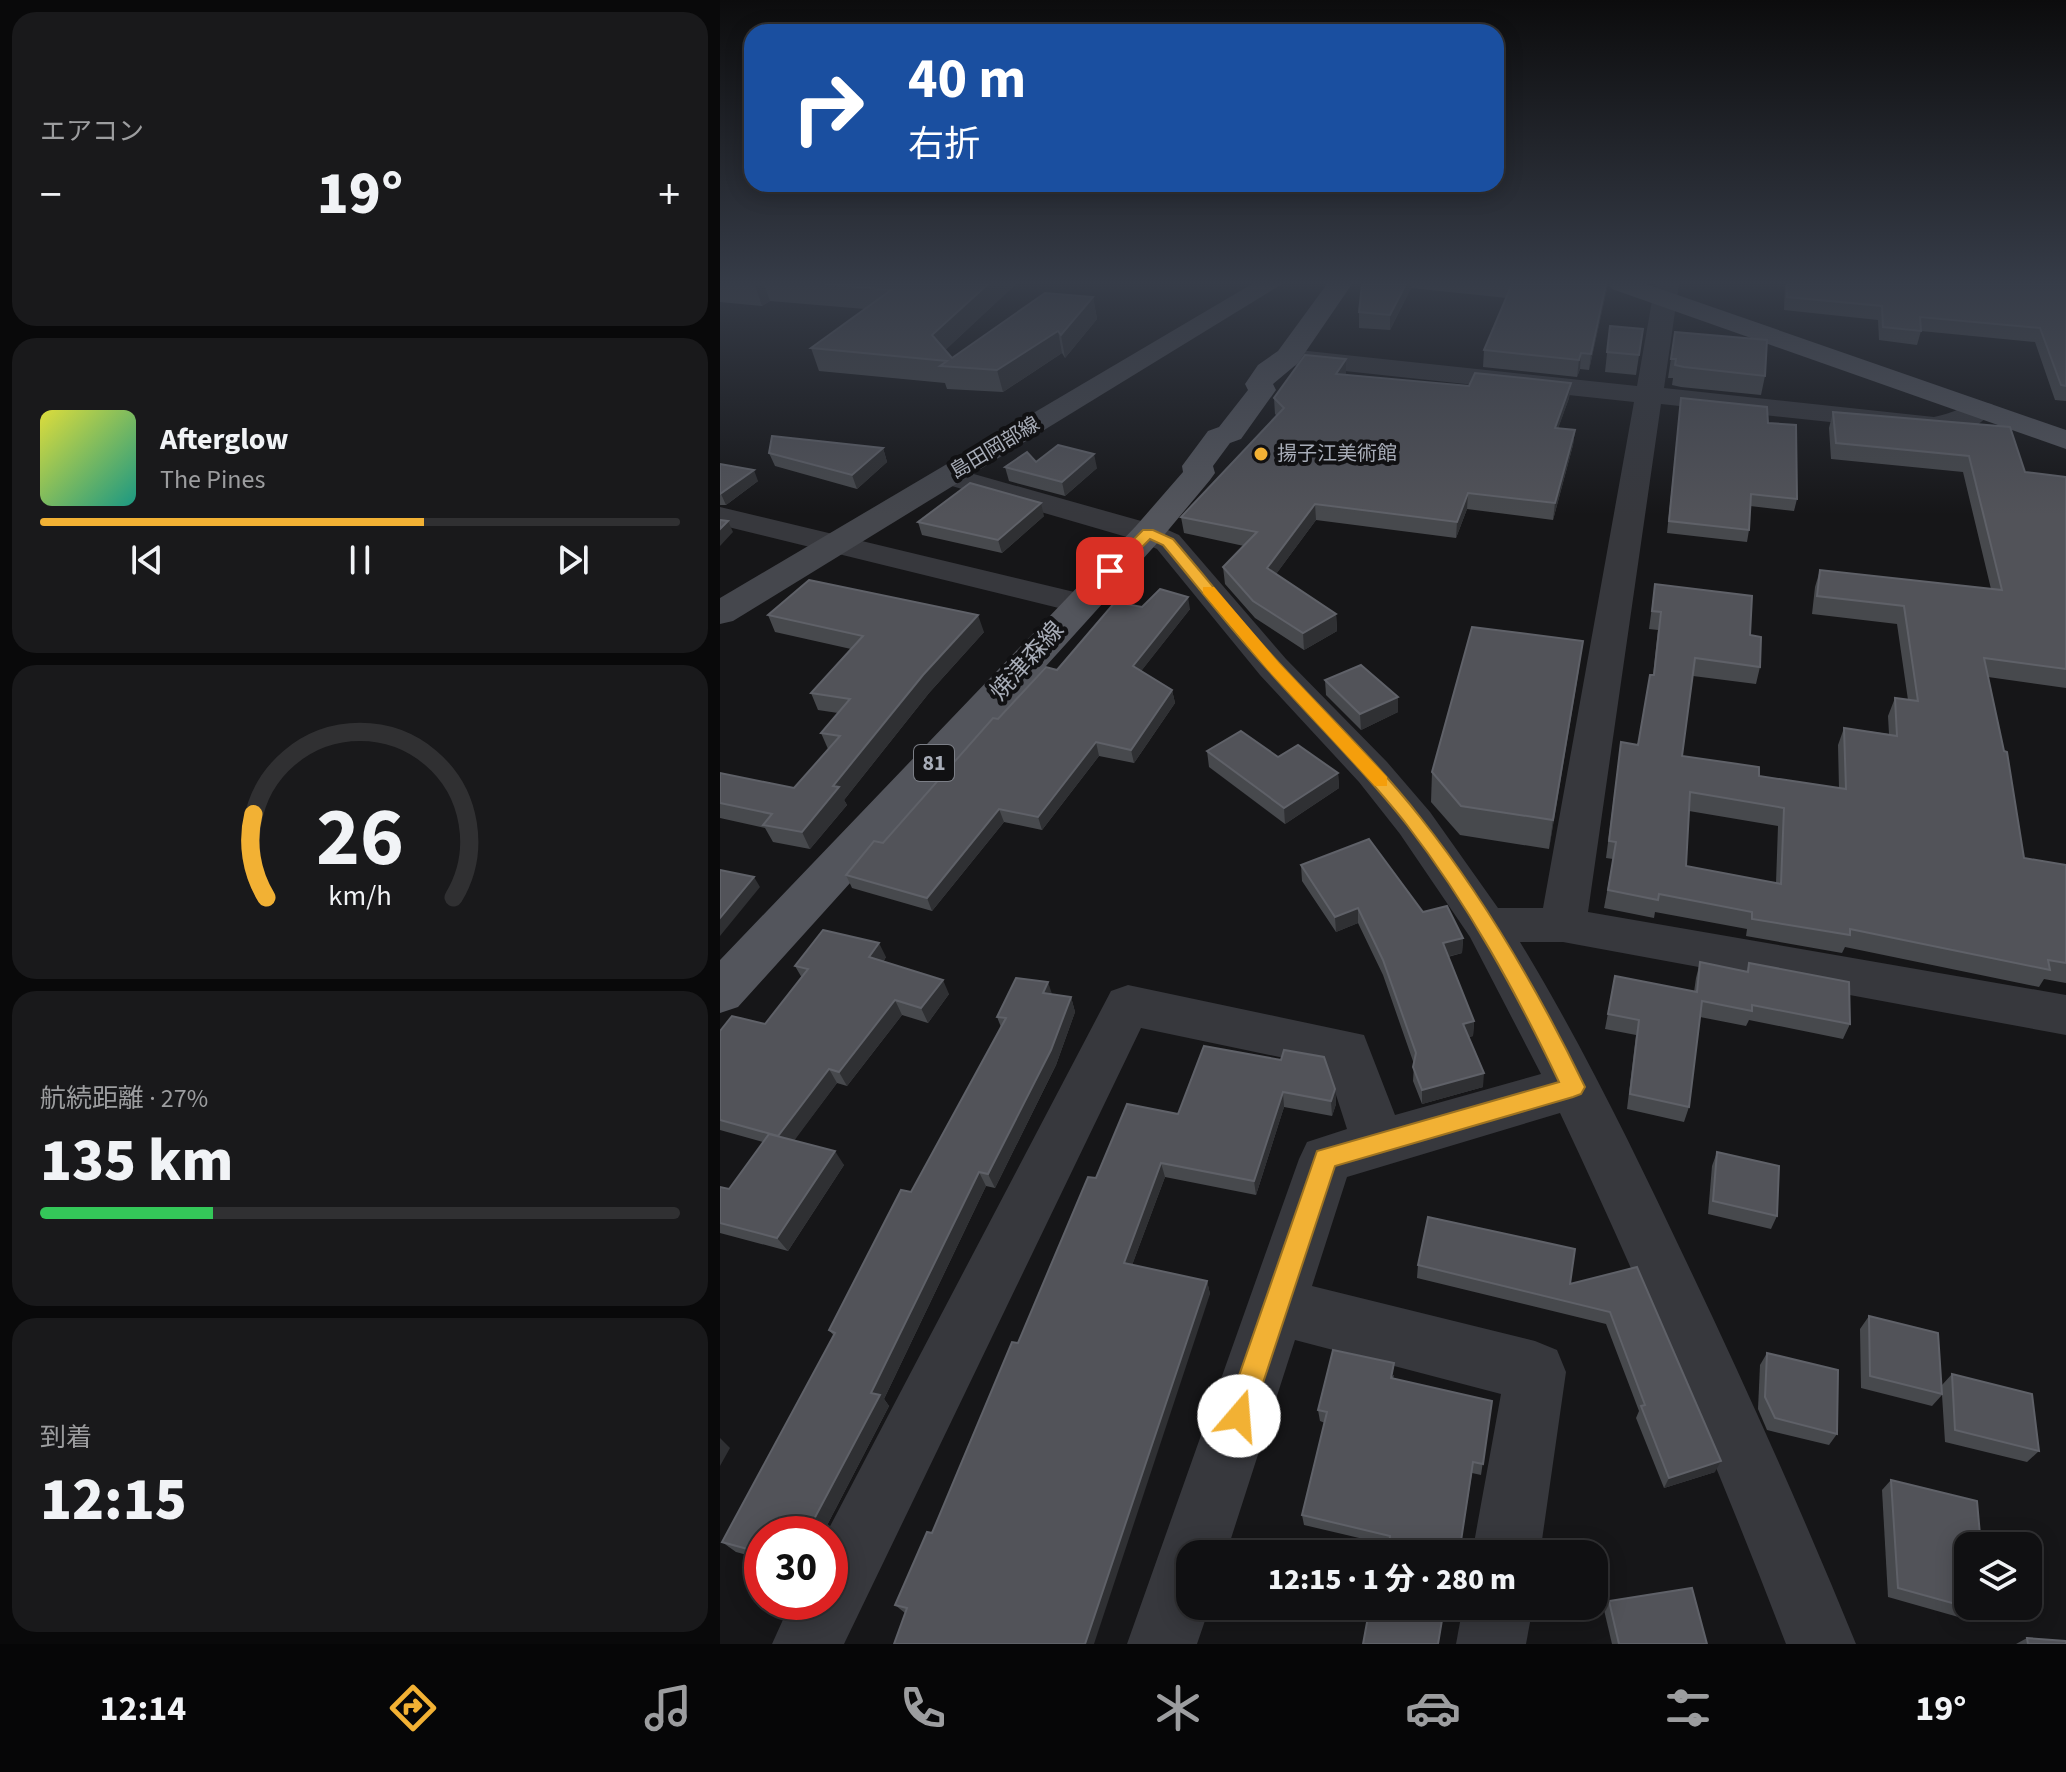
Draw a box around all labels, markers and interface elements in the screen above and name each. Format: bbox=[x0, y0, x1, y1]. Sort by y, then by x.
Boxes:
text: 40 m bbox=[908, 40, 1026, 119]
icon: right bbox=[776, 56, 880, 160]
text: エアコン bbox=[40, 113, 144, 150]
text: 右折 bbox=[908, 119, 980, 170]
text: 19° bbox=[317, 152, 403, 237]
text: − bbox=[40, 164, 62, 227]
text: + bbox=[658, 164, 680, 227]
street label: 島田岡部線 bbox=[945, 410, 1045, 486]
text: Afterglow bbox=[160, 418, 288, 461]
place label: 揚子江美術館 bbox=[1277, 440, 1397, 468]
marker: 揚子江美術館 bbox=[1252, 445, 1270, 463]
text: The Pines bbox=[160, 461, 265, 498]
pin bbox=[1076, 537, 1144, 605]
icon: previous bbox=[125, 538, 169, 582]
icon: pause bbox=[338, 538, 382, 582]
icon: next bbox=[551, 538, 595, 582]
icon: arrive bbox=[1088, 549, 1132, 593]
street label: 焼津森線 bbox=[982, 614, 1072, 708]
road number: 81 bbox=[914, 745, 954, 781]
text: 26 bbox=[316, 779, 404, 897]
text: km/h bbox=[328, 876, 392, 916]
text: 航続距離 · 27% bbox=[40, 1080, 208, 1117]
text: 135 km bbox=[40, 1119, 233, 1204]
position arrow bbox=[1197, 1374, 1281, 1458]
text: 到着 bbox=[40, 1419, 92, 1456]
text: 12:15 bbox=[40, 1458, 187, 1543]
speed limit sign: 30 bbox=[744, 1516, 848, 1620]
map controls bbox=[1954, 1532, 2042, 1620]
button: layers bbox=[1954, 1532, 2042, 1620]
text: 12:15 · 1 分 · 280 m bbox=[1268, 1558, 1516, 1601]
icon: directions bbox=[385, 1680, 441, 1736]
icon: music bbox=[640, 1680, 696, 1736]
icon: phone bbox=[895, 1680, 951, 1736]
icon: climate bbox=[1150, 1680, 1206, 1736]
icon: car bbox=[1405, 1680, 1461, 1736]
icon: filters bbox=[1660, 1680, 1716, 1736]
text: 12:14 bbox=[100, 1683, 186, 1734]
text: 19° bbox=[1915, 1683, 1967, 1734]

